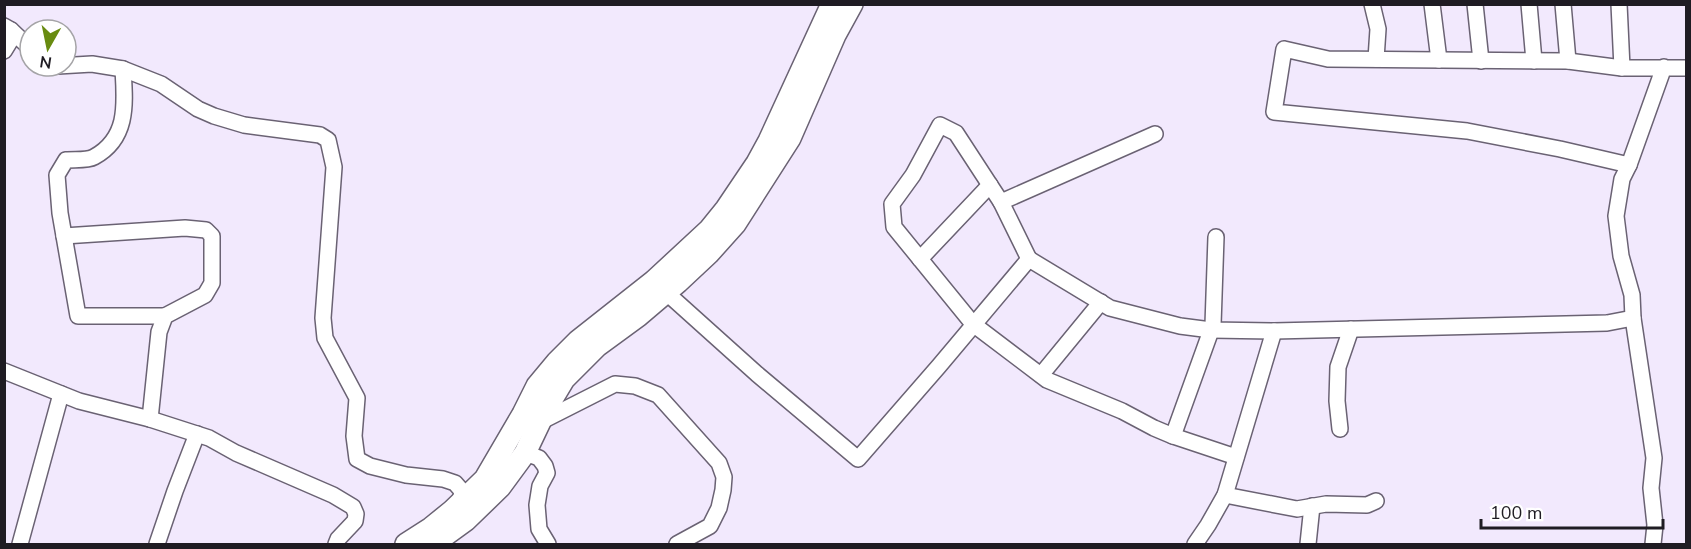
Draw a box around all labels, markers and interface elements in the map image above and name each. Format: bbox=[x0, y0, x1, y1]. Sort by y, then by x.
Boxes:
north arrow bbox=[18, 18, 78, 78]
text: N bbox=[38, 50, 53, 74]
scale bar bbox=[1481, 492, 1662, 530]
text: 100 m bbox=[1490, 501, 1542, 525]

